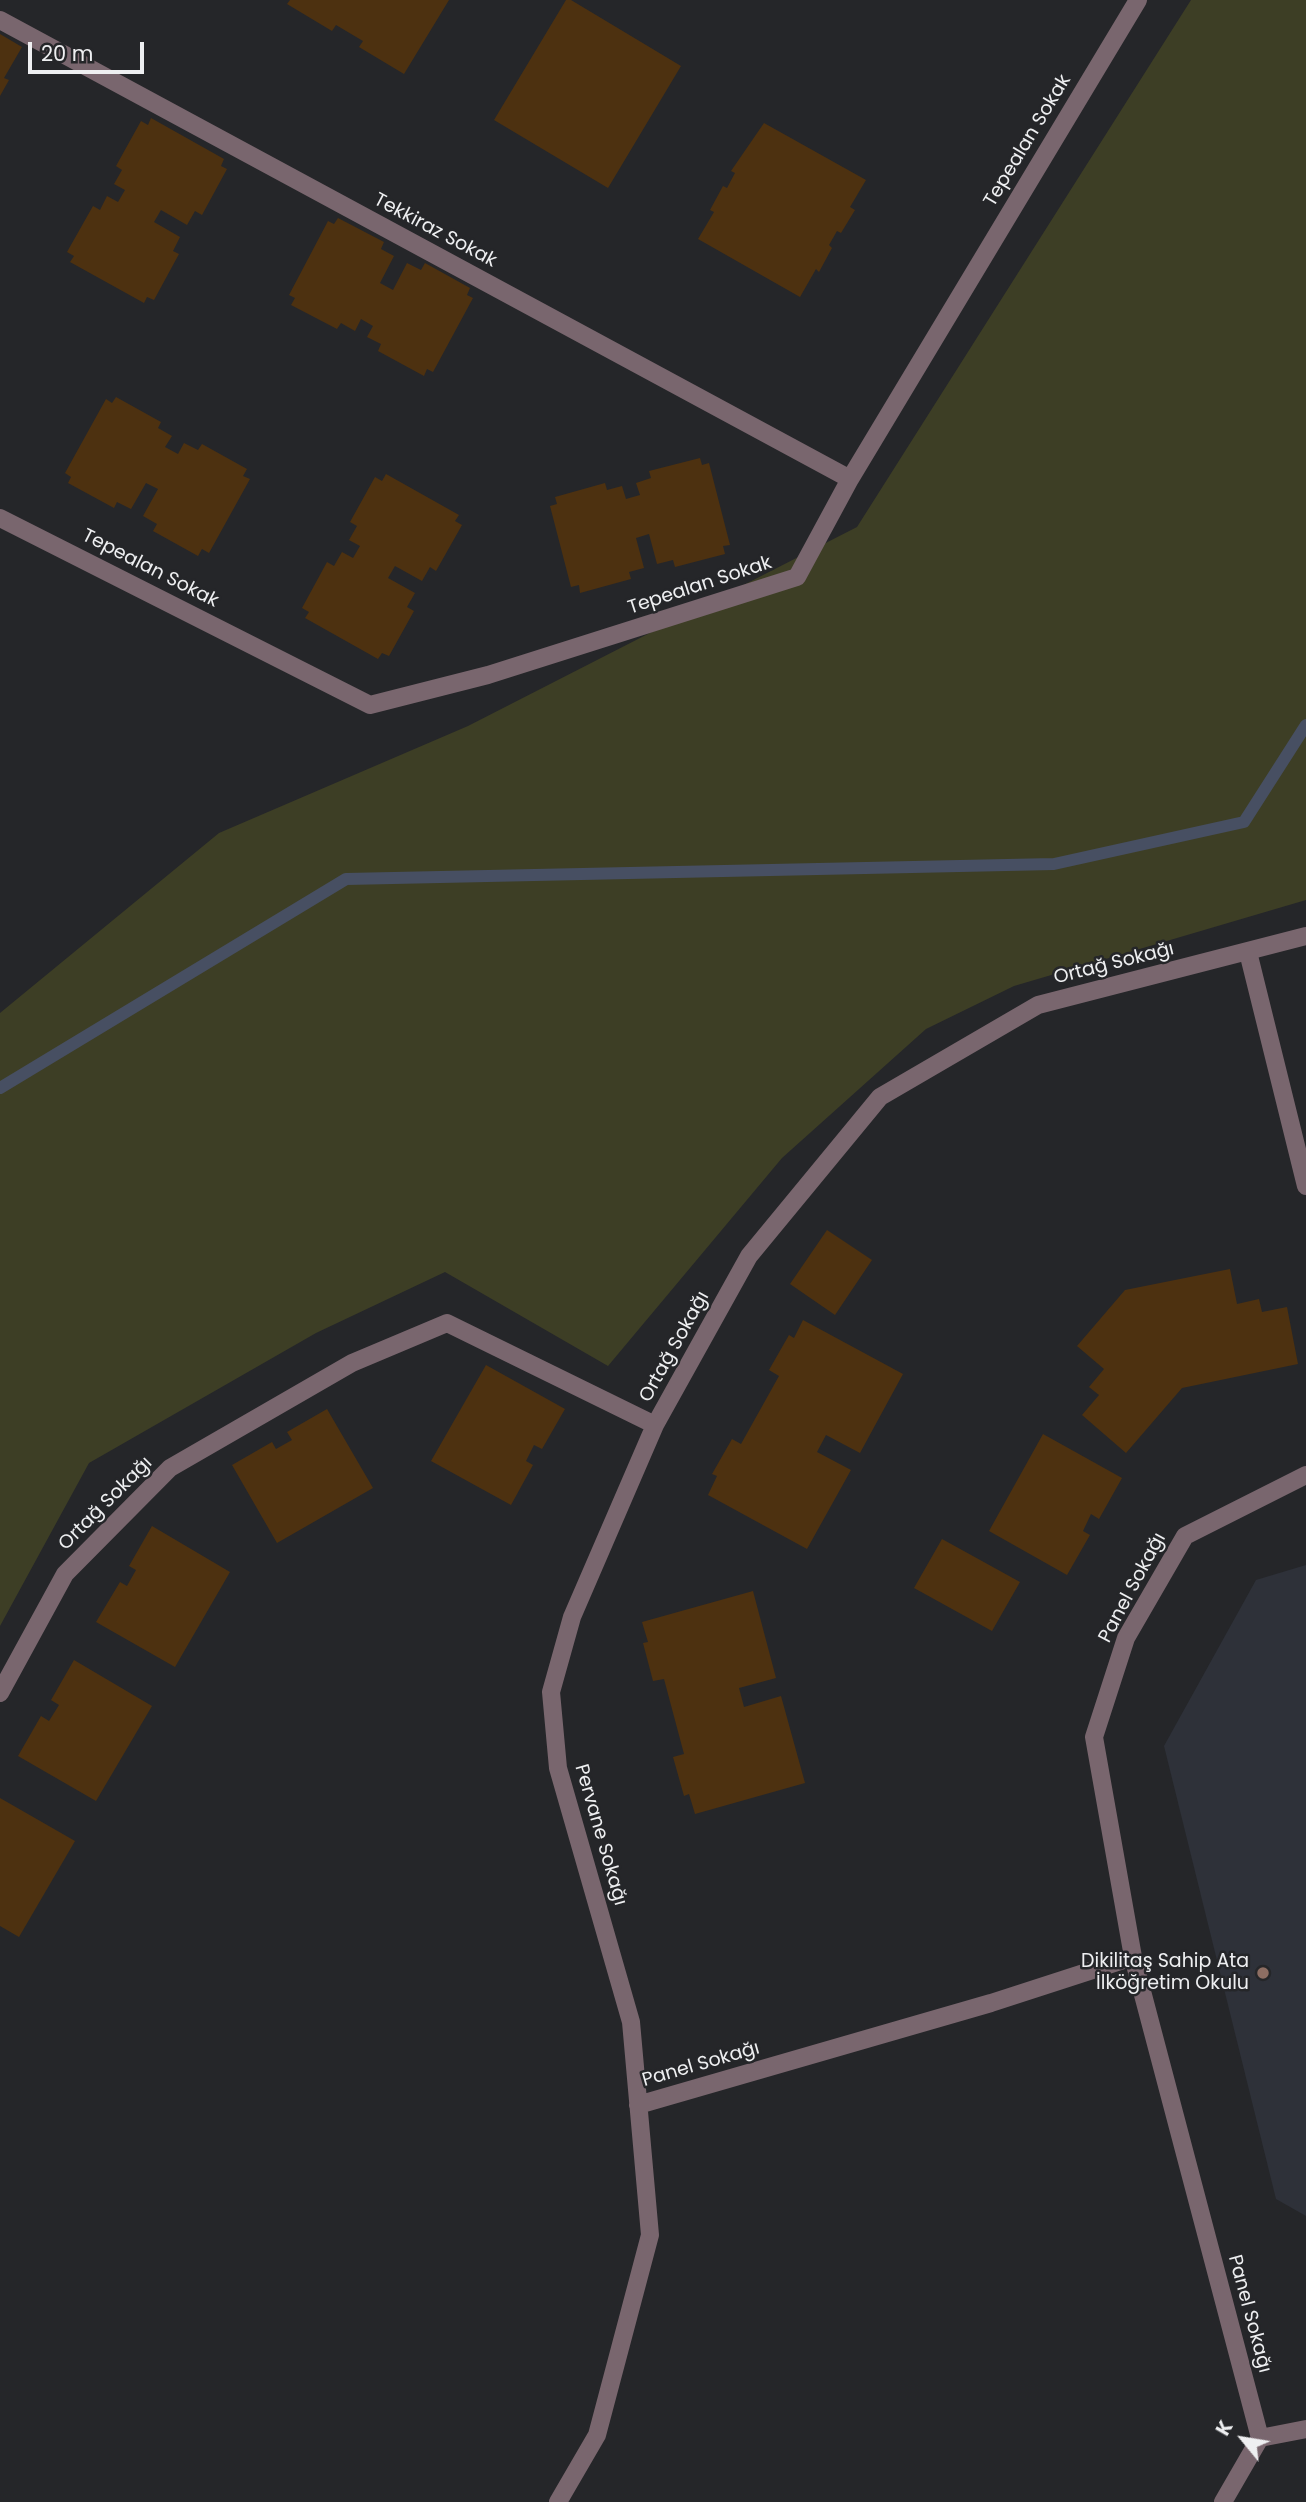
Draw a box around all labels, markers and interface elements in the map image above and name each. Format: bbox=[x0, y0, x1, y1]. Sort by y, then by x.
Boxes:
scale bar bbox=[32, 28, 147, 72]
text: 20 m bbox=[41, 39, 94, 68]
street label: Tepealan Sokak bbox=[980, 71, 1076, 211]
street label: Tekkiraz Sokak bbox=[370, 189, 500, 273]
street label: Tepealan Sokak bbox=[78, 525, 222, 613]
street label: Tepealan Sokak bbox=[625, 552, 775, 620]
street label: Ortağ Sokağı bbox=[1051, 938, 1177, 990]
street label: Ortağ Sokağı bbox=[635, 1288, 715, 1406]
street label: Ortağ Sokağı bbox=[54, 1452, 158, 1556]
street label: Panel Sokağı bbox=[1095, 1529, 1171, 1647]
street label: Pervane Sokağı bbox=[569, 1762, 631, 1908]
place label: Dikilitaş Sahip Ata İlköğretim Okulu bbox=[1081, 1951, 1249, 1995]
marker: Dikilitaş Sahip Ata İlköğretim Okulu bbox=[1255, 1965, 1271, 1981]
street label: Panel Sokağı bbox=[640, 2037, 762, 2093]
street label: Panel Sokağı bbox=[1222, 2253, 1276, 2375]
north arrow bbox=[1208, 2404, 1278, 2474]
text: K bbox=[1209, 2416, 1239, 2441]

